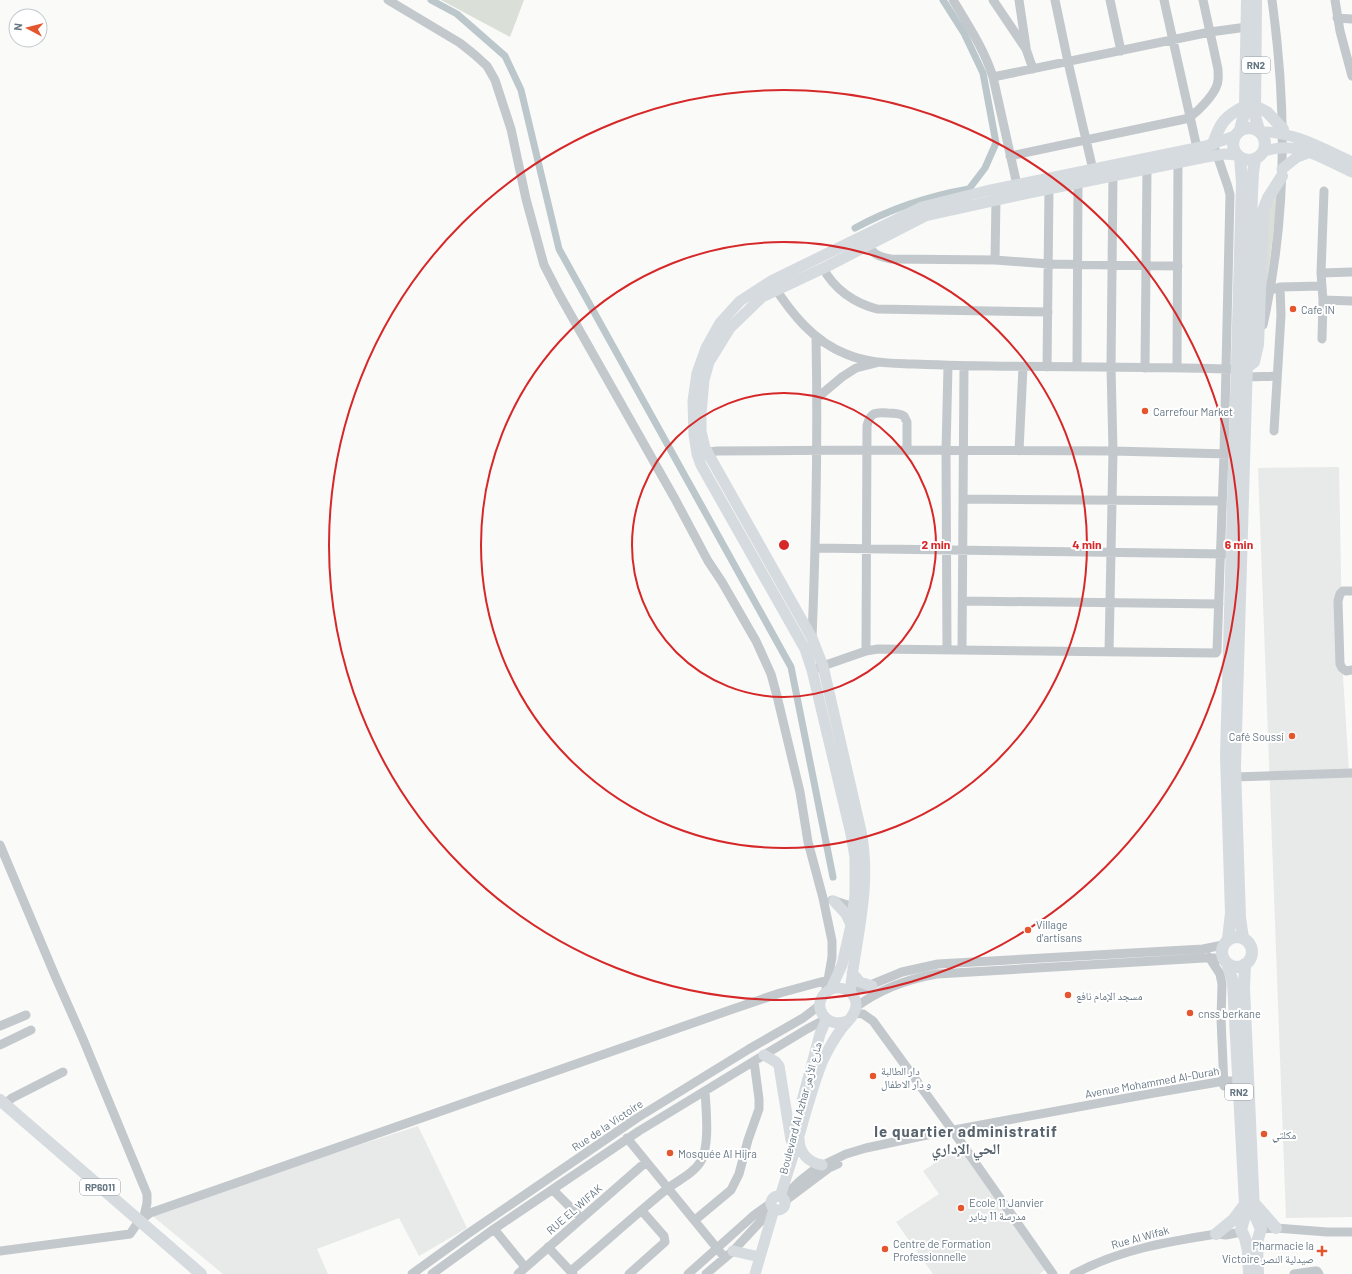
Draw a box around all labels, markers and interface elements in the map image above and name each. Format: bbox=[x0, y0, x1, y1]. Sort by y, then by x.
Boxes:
north arrow bbox=[8, 8, 48, 48]
text: N bbox=[11, 22, 24, 31]
road number: RN2 bbox=[1242, 57, 1270, 73]
place label: Cafe IN bbox=[1301, 303, 1335, 316]
marker: Cafe IN bbox=[1288, 304, 1298, 314]
place label: Carrefour Market bbox=[1153, 405, 1233, 418]
marker: Carrefour Market bbox=[1140, 406, 1150, 416]
text: 2 min bbox=[922, 537, 950, 551]
text: 4 min bbox=[1072, 537, 1102, 551]
text: 6 min bbox=[1225, 537, 1253, 551]
centre of rings bbox=[777, 538, 791, 552]
place label: Café Soussi bbox=[1229, 730, 1284, 743]
marker: Café Soussi bbox=[1287, 731, 1297, 741]
place label: Village d'artisans bbox=[1036, 918, 1082, 944]
marker: Village d'artisans bbox=[1023, 925, 1033, 935]
place label: مسجد الإمام نافع bbox=[1076, 989, 1142, 1003]
marker: مسجد الإمام نافع bbox=[1063, 990, 1073, 1000]
place label: cnss berkane bbox=[1198, 1007, 1261, 1020]
marker: cnss berkane bbox=[1185, 1008, 1195, 1018]
street label: Boulevard Al Azhar شارع الأزهر bbox=[776, 1040, 825, 1176]
place label: دار الطالبة و دار الاطفال bbox=[881, 1064, 931, 1091]
street label: Avenue Mohammed Al-Durah bbox=[1084, 1064, 1220, 1100]
marker: دار الطالبة و دار الاطفال bbox=[868, 1071, 878, 1081]
road number: RN2 bbox=[1225, 1084, 1253, 1100]
street label: Rue de la Victoire bbox=[569, 1096, 645, 1153]
district label: le quartier administratif الحي الإداري bbox=[874, 1122, 1058, 1161]
place label: مكلتي bbox=[1272, 1128, 1296, 1143]
marker: مكلتي bbox=[1259, 1129, 1269, 1139]
place label: Mosquée Al Hijra bbox=[678, 1147, 757, 1160]
marker: Mosquée Al Hijra bbox=[665, 1148, 675, 1158]
road number: RP6011 bbox=[80, 1179, 120, 1195]
street label: RUE EL WIFAK bbox=[544, 1181, 605, 1237]
place label: Ecole 11 Janvier مدرسة 11 يناير bbox=[968, 1196, 1044, 1222]
marker: Ecole 11 Janvier مدرسة 11 يناير bbox=[956, 1203, 966, 1213]
street label: Rue Al Wifak bbox=[1110, 1223, 1171, 1251]
place label: Centre de Formation Professionnelle bbox=[893, 1237, 991, 1263]
place label: Pharmacie la Victoire صيدلية النصر bbox=[1222, 1239, 1314, 1265]
marker: Centre de Formation Professionnelle bbox=[880, 1244, 890, 1254]
marker: Pharmacie la Victoire صيدلية النصر bbox=[1317, 1246, 1327, 1256]

